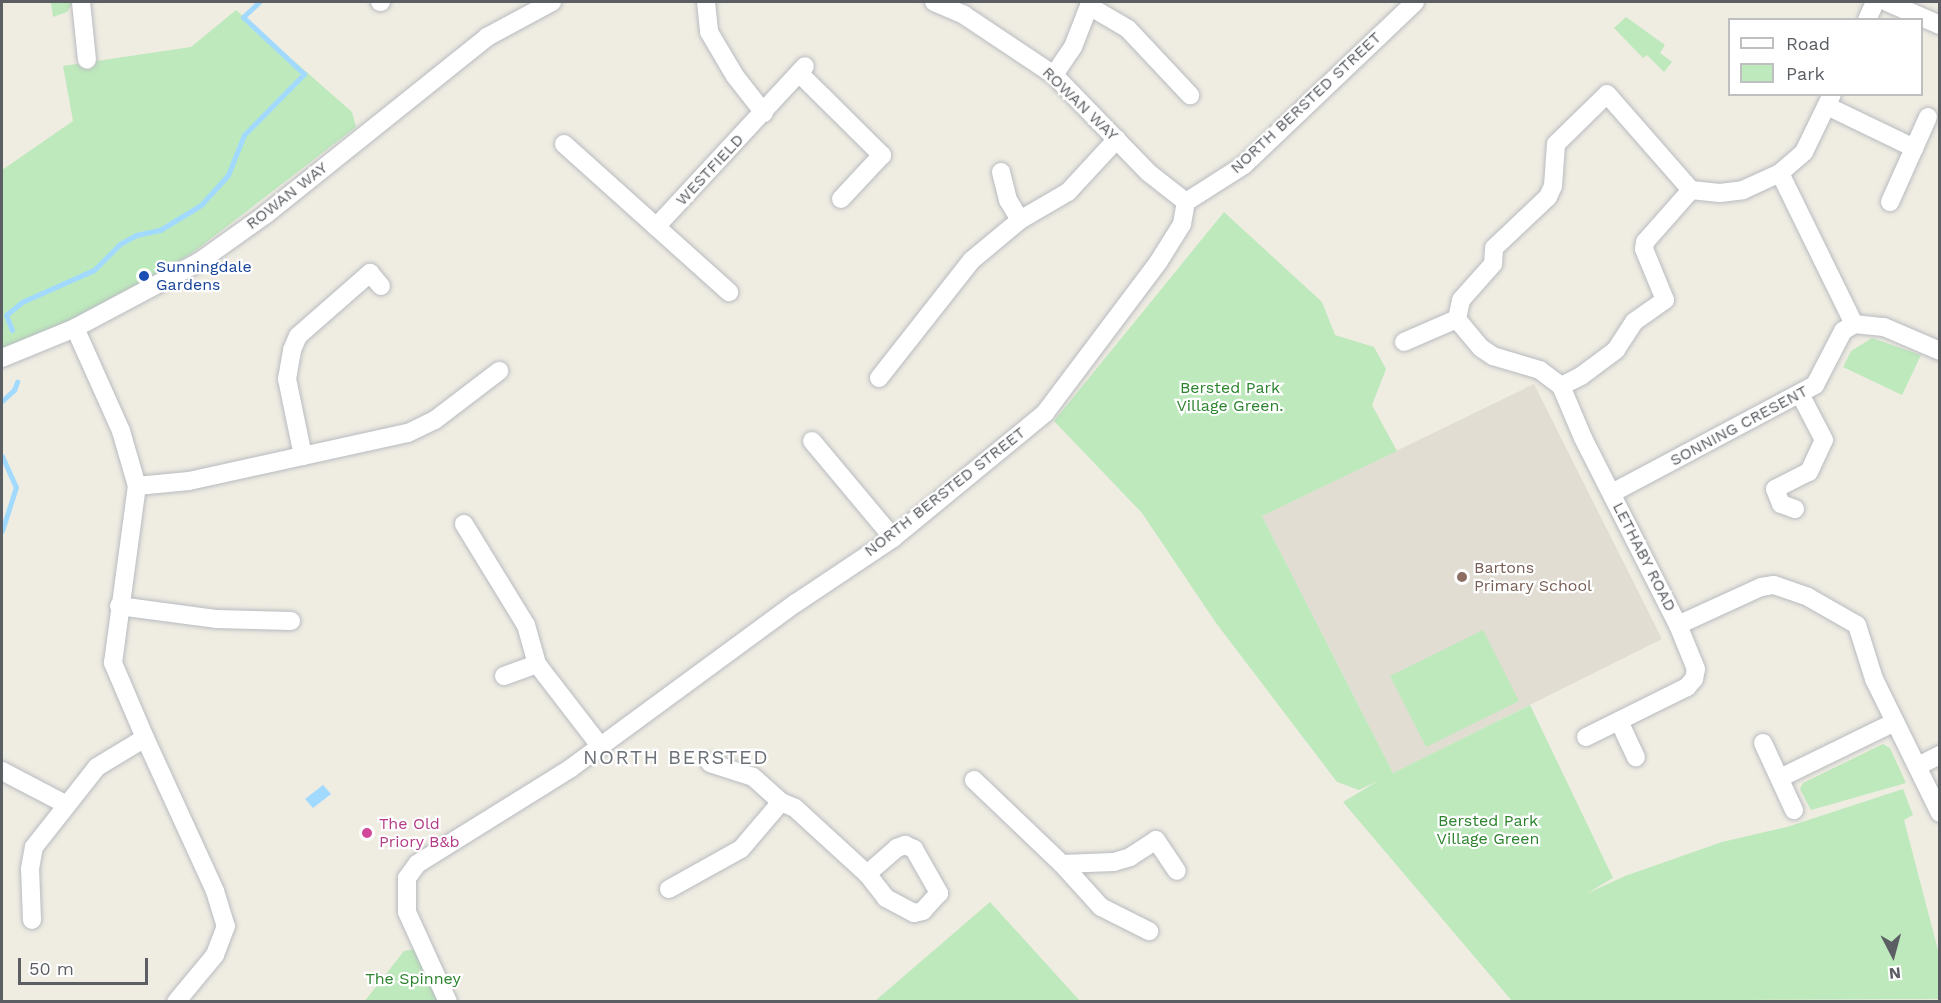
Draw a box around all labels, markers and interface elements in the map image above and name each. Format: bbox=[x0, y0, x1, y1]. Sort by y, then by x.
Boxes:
legend bbox=[1728, 18, 1923, 96]
street label: NORTH BERSTED STREET bbox=[1227, 28, 1385, 178]
text: Road bbox=[1786, 33, 1830, 54]
street label: ROWAN WAY bbox=[1038, 63, 1122, 145]
text: Park bbox=[1786, 63, 1825, 84]
street label: WESTFIELD bbox=[672, 130, 748, 210]
street label: ROWAN WAY bbox=[242, 158, 332, 234]
place label: Sunningdale Gardens bbox=[156, 257, 252, 295]
marker: Sunningdale Gardens bbox=[137, 269, 151, 283]
park label: Bersted Park Village Green. bbox=[1176, 378, 1284, 416]
street label: SONNING CRESENT bbox=[1667, 382, 1811, 470]
street label: NORTH BERSTED STREET bbox=[861, 423, 1029, 561]
street label: LETHABY ROAD bbox=[1608, 499, 1680, 615]
place label: Bartons Primary School bbox=[1474, 558, 1592, 596]
marker: Bartons Primary School bbox=[1455, 570, 1469, 584]
district label: NORTH BERSTED bbox=[583, 745, 769, 769]
park label: Bersted Park Village Green bbox=[1437, 811, 1539, 849]
place label: The Old Priory B&b bbox=[379, 814, 460, 852]
marker: The Old Priory B&b bbox=[360, 826, 374, 840]
north arrow bbox=[1863, 925, 1923, 985]
scale bar bbox=[21, 946, 152, 984]
text: 50 m bbox=[29, 958, 74, 979]
text: N bbox=[1888, 963, 1902, 983]
park label: The Spinney bbox=[365, 969, 461, 989]

